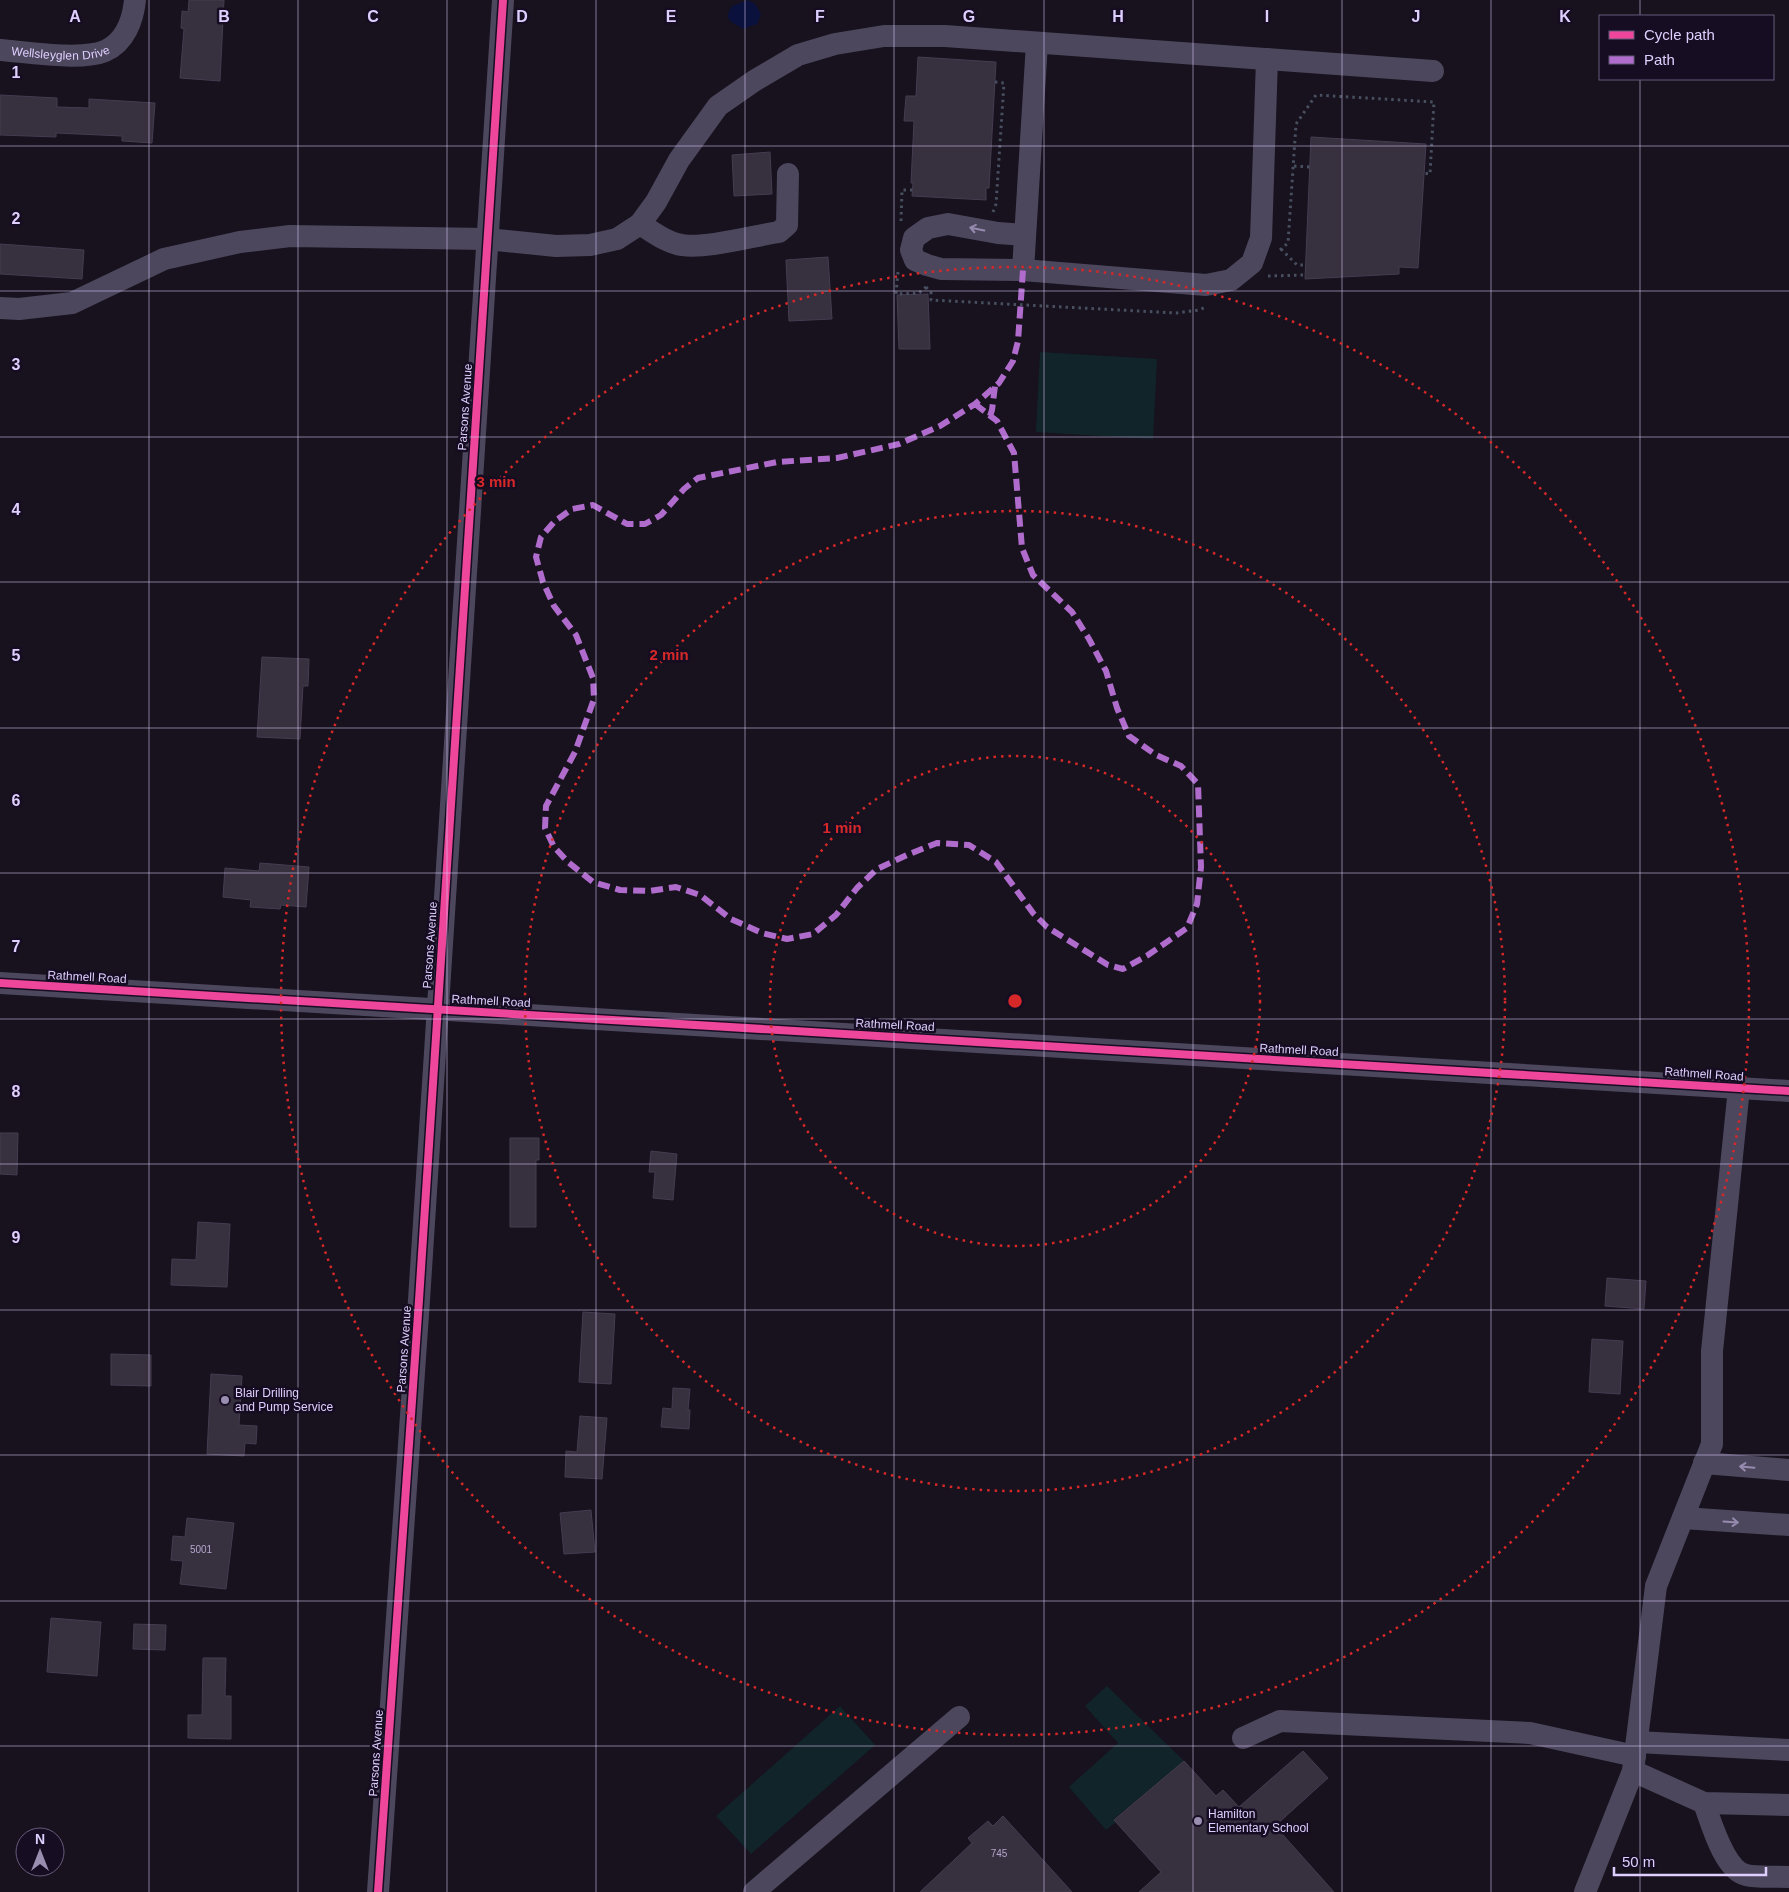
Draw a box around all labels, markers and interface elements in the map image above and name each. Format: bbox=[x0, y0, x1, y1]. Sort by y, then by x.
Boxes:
text: A bbox=[69, 8, 81, 25]
text: B bbox=[218, 8, 230, 25]
text: C bbox=[367, 8, 379, 25]
text: D bbox=[516, 8, 528, 25]
text: E bbox=[666, 8, 677, 25]
text: F bbox=[815, 8, 825, 25]
text: G bbox=[963, 8, 975, 25]
text: H bbox=[1112, 8, 1124, 25]
text: I bbox=[1265, 8, 1269, 25]
text: J bbox=[1412, 8, 1420, 25]
text: K bbox=[1559, 8, 1571, 25]
legend bbox=[1599, 15, 1774, 80]
text: Cycle path bbox=[1644, 26, 1715, 43]
street label: Wellsleyglen Drive bbox=[11, 43, 112, 63]
text: Path bbox=[1644, 51, 1675, 68]
text: 1 bbox=[12, 64, 21, 81]
text: 2 bbox=[12, 210, 21, 227]
one-way arrow bbox=[969, 224, 985, 233]
text: 3 bbox=[12, 356, 21, 373]
street label: Parsons Avenue bbox=[455, 363, 475, 451]
text: 3 min bbox=[476, 473, 516, 490]
text: 4 bbox=[12, 501, 21, 518]
text: 2 min bbox=[649, 646, 689, 663]
text: 5 bbox=[12, 647, 21, 664]
text: 6 bbox=[12, 792, 21, 809]
text: 1 min bbox=[822, 819, 862, 836]
street label: Parsons Avenue bbox=[420, 901, 440, 989]
text: 7 bbox=[12, 938, 21, 955]
street label: Rathmell Road bbox=[47, 968, 127, 986]
street label: Rathmell Road bbox=[451, 992, 531, 1010]
centre of rings bbox=[1006, 992, 1024, 1010]
street label: Rathmell Road bbox=[855, 1016, 935, 1034]
street label: Rathmell Road bbox=[1259, 1041, 1339, 1059]
street label: Rathmell Road bbox=[1664, 1064, 1744, 1084]
text: 8 bbox=[12, 1083, 21, 1100]
text: 9 bbox=[12, 1229, 21, 1246]
street label: Parsons Avenue bbox=[394, 1305, 414, 1393]
place label: Blair Drilling and Pump Service bbox=[235, 1386, 333, 1414]
marker: Blair Drilling and Pump Service bbox=[219, 1394, 231, 1406]
one-way arrow bbox=[1739, 1462, 1755, 1472]
one-way arrow bbox=[1723, 1517, 1739, 1526]
house number: 5001 bbox=[190, 1544, 213, 1555]
street label: Parsons Avenue bbox=[366, 1709, 386, 1797]
place label: Hamilton Elementary School bbox=[1208, 1807, 1309, 1835]
marker: Hamilton Elementary School bbox=[1192, 1815, 1204, 1827]
north arrow bbox=[15, 1827, 65, 1877]
text: N bbox=[35, 1831, 45, 1847]
scale bar bbox=[1614, 1844, 1766, 1876]
house number: 745 bbox=[991, 1848, 1008, 1859]
text: 50 m bbox=[1622, 1853, 1655, 1870]

